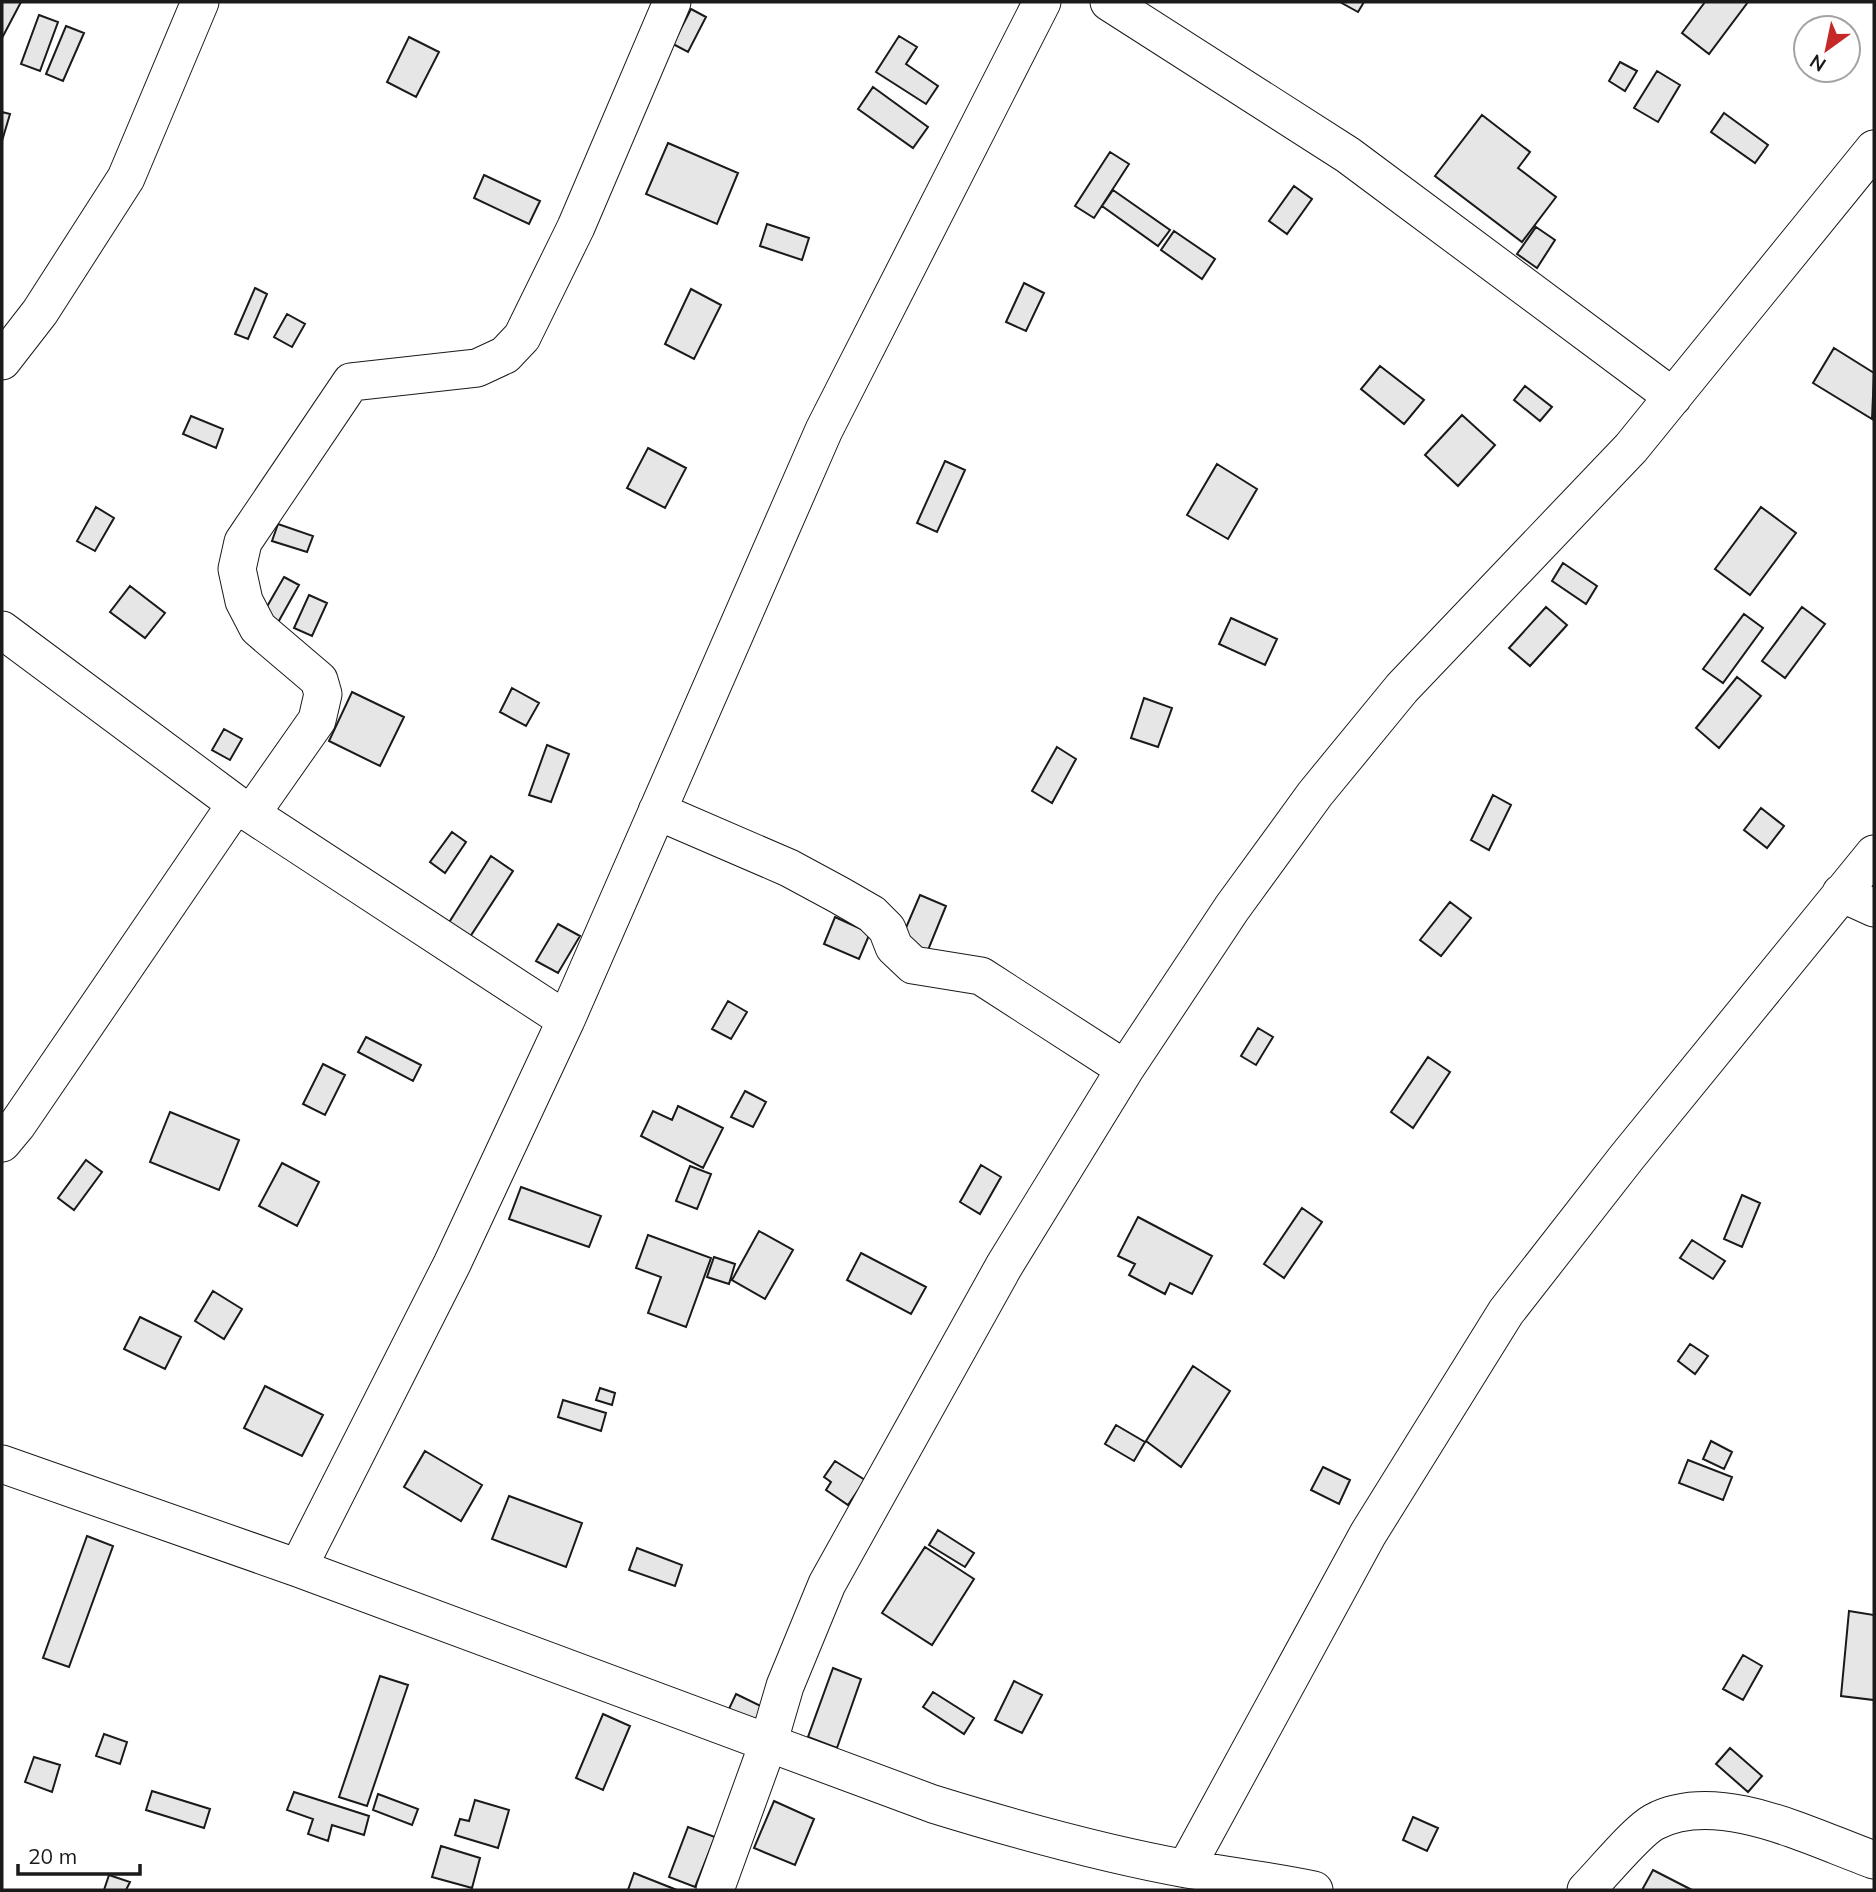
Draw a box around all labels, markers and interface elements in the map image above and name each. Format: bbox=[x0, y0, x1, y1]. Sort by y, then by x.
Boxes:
north arrow bbox=[1792, 14, 1862, 84]
text: N bbox=[1805, 49, 1830, 77]
scale bar bbox=[18, 1832, 140, 1876]
text: 20 m bbox=[28, 1843, 77, 1869]

